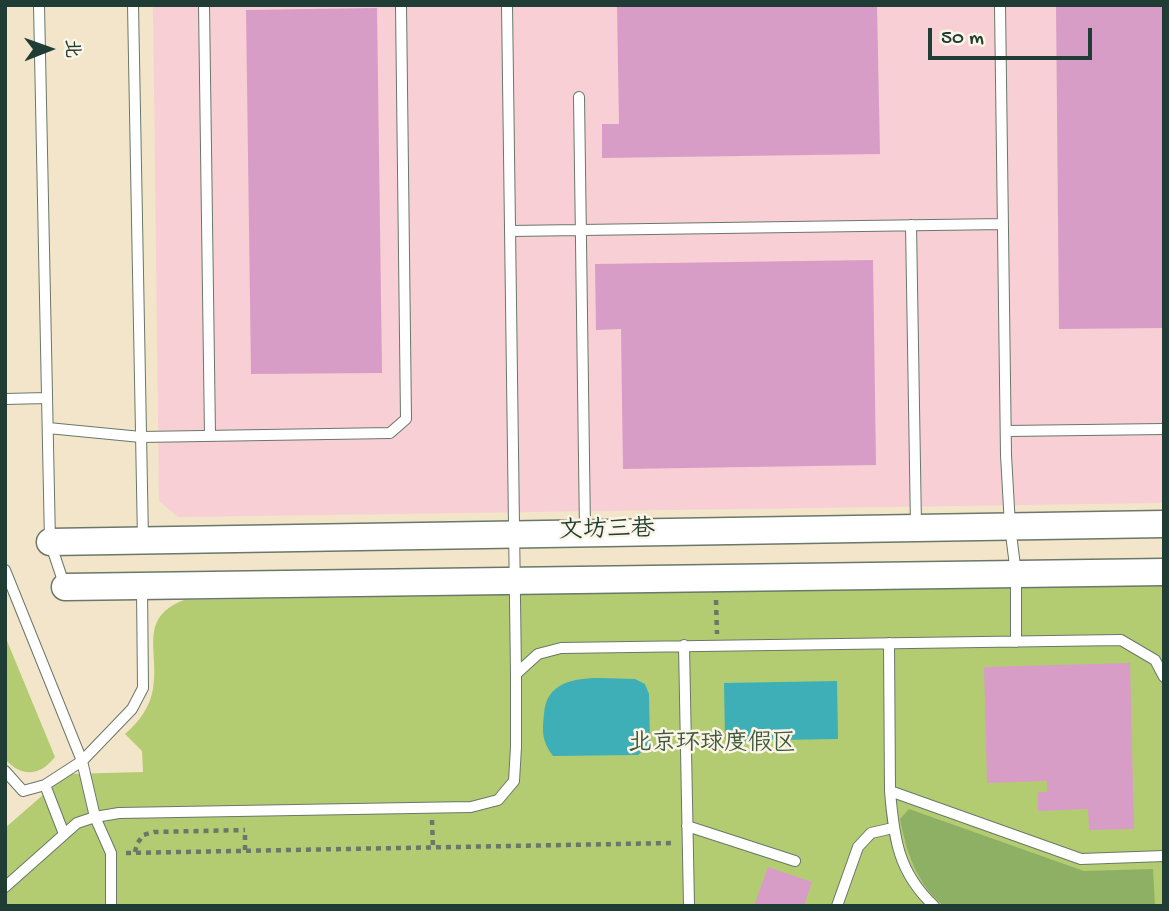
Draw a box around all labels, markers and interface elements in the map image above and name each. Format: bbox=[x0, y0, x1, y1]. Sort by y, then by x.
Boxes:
north arrow bbox=[14, 14, 84, 84]
scale bar bbox=[931, 14, 1096, 58]
text: 50 m bbox=[941, 27, 984, 52]
text: 北 bbox=[59, 39, 82, 58]
street label: 文坊三巷 bbox=[559, 517, 655, 547]
park label: 北京环球度假区 bbox=[628, 731, 796, 759]

